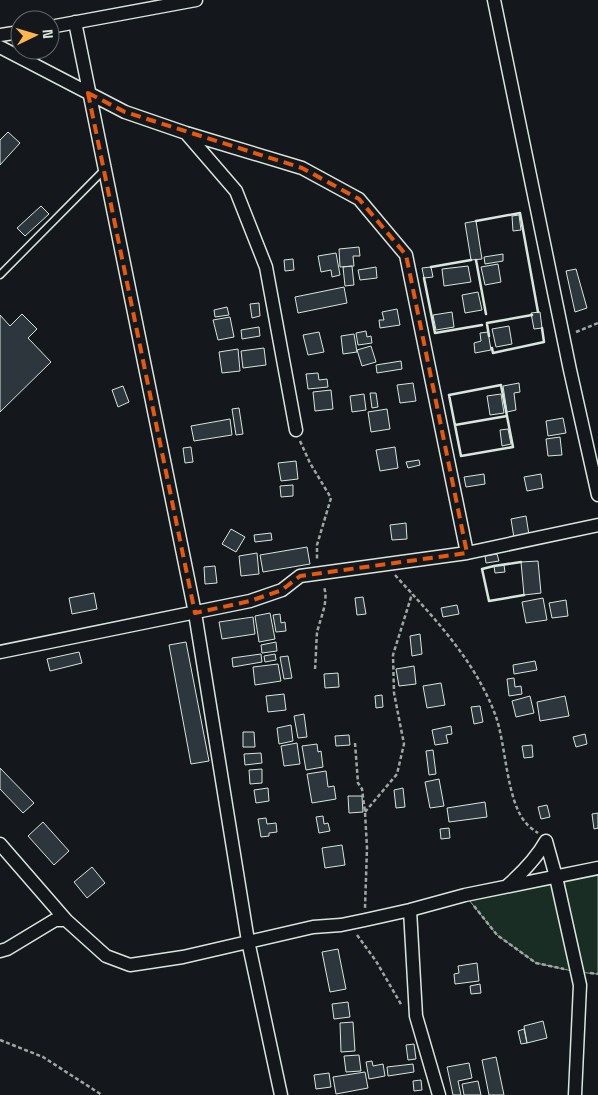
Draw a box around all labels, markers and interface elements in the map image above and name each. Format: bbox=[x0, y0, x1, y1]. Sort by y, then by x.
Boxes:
north arrow bbox=[10, 10, 60, 60]
text: N bbox=[39, 28, 57, 39]

